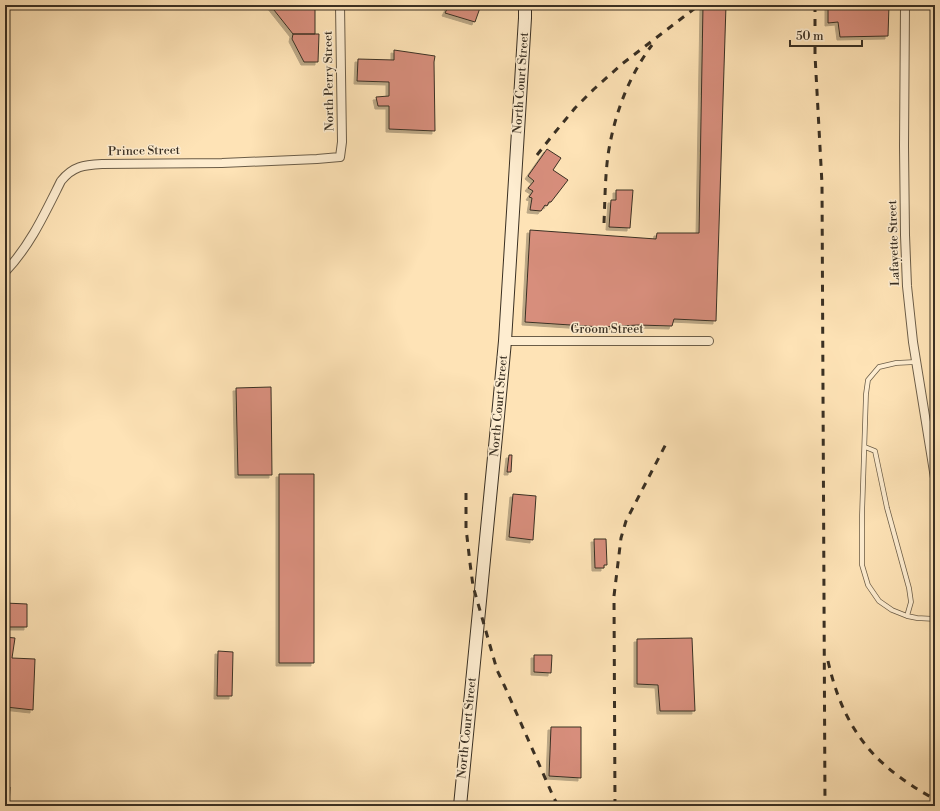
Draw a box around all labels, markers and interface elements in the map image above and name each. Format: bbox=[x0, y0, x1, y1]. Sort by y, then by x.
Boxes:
scale bar bbox=[790, 22, 862, 48]
text: 50 m bbox=[796, 29, 824, 44]
street label: North Perry Street bbox=[321, 30, 337, 131]
street label: North Court Street bbox=[510, 31, 532, 134]
street label: Prince Street bbox=[108, 143, 181, 159]
street label: Lafayette Street bbox=[885, 199, 903, 286]
street label: Groom Street bbox=[571, 322, 644, 337]
street label: North Court Street bbox=[487, 354, 511, 457]
street label: North Court Street bbox=[454, 676, 480, 779]

